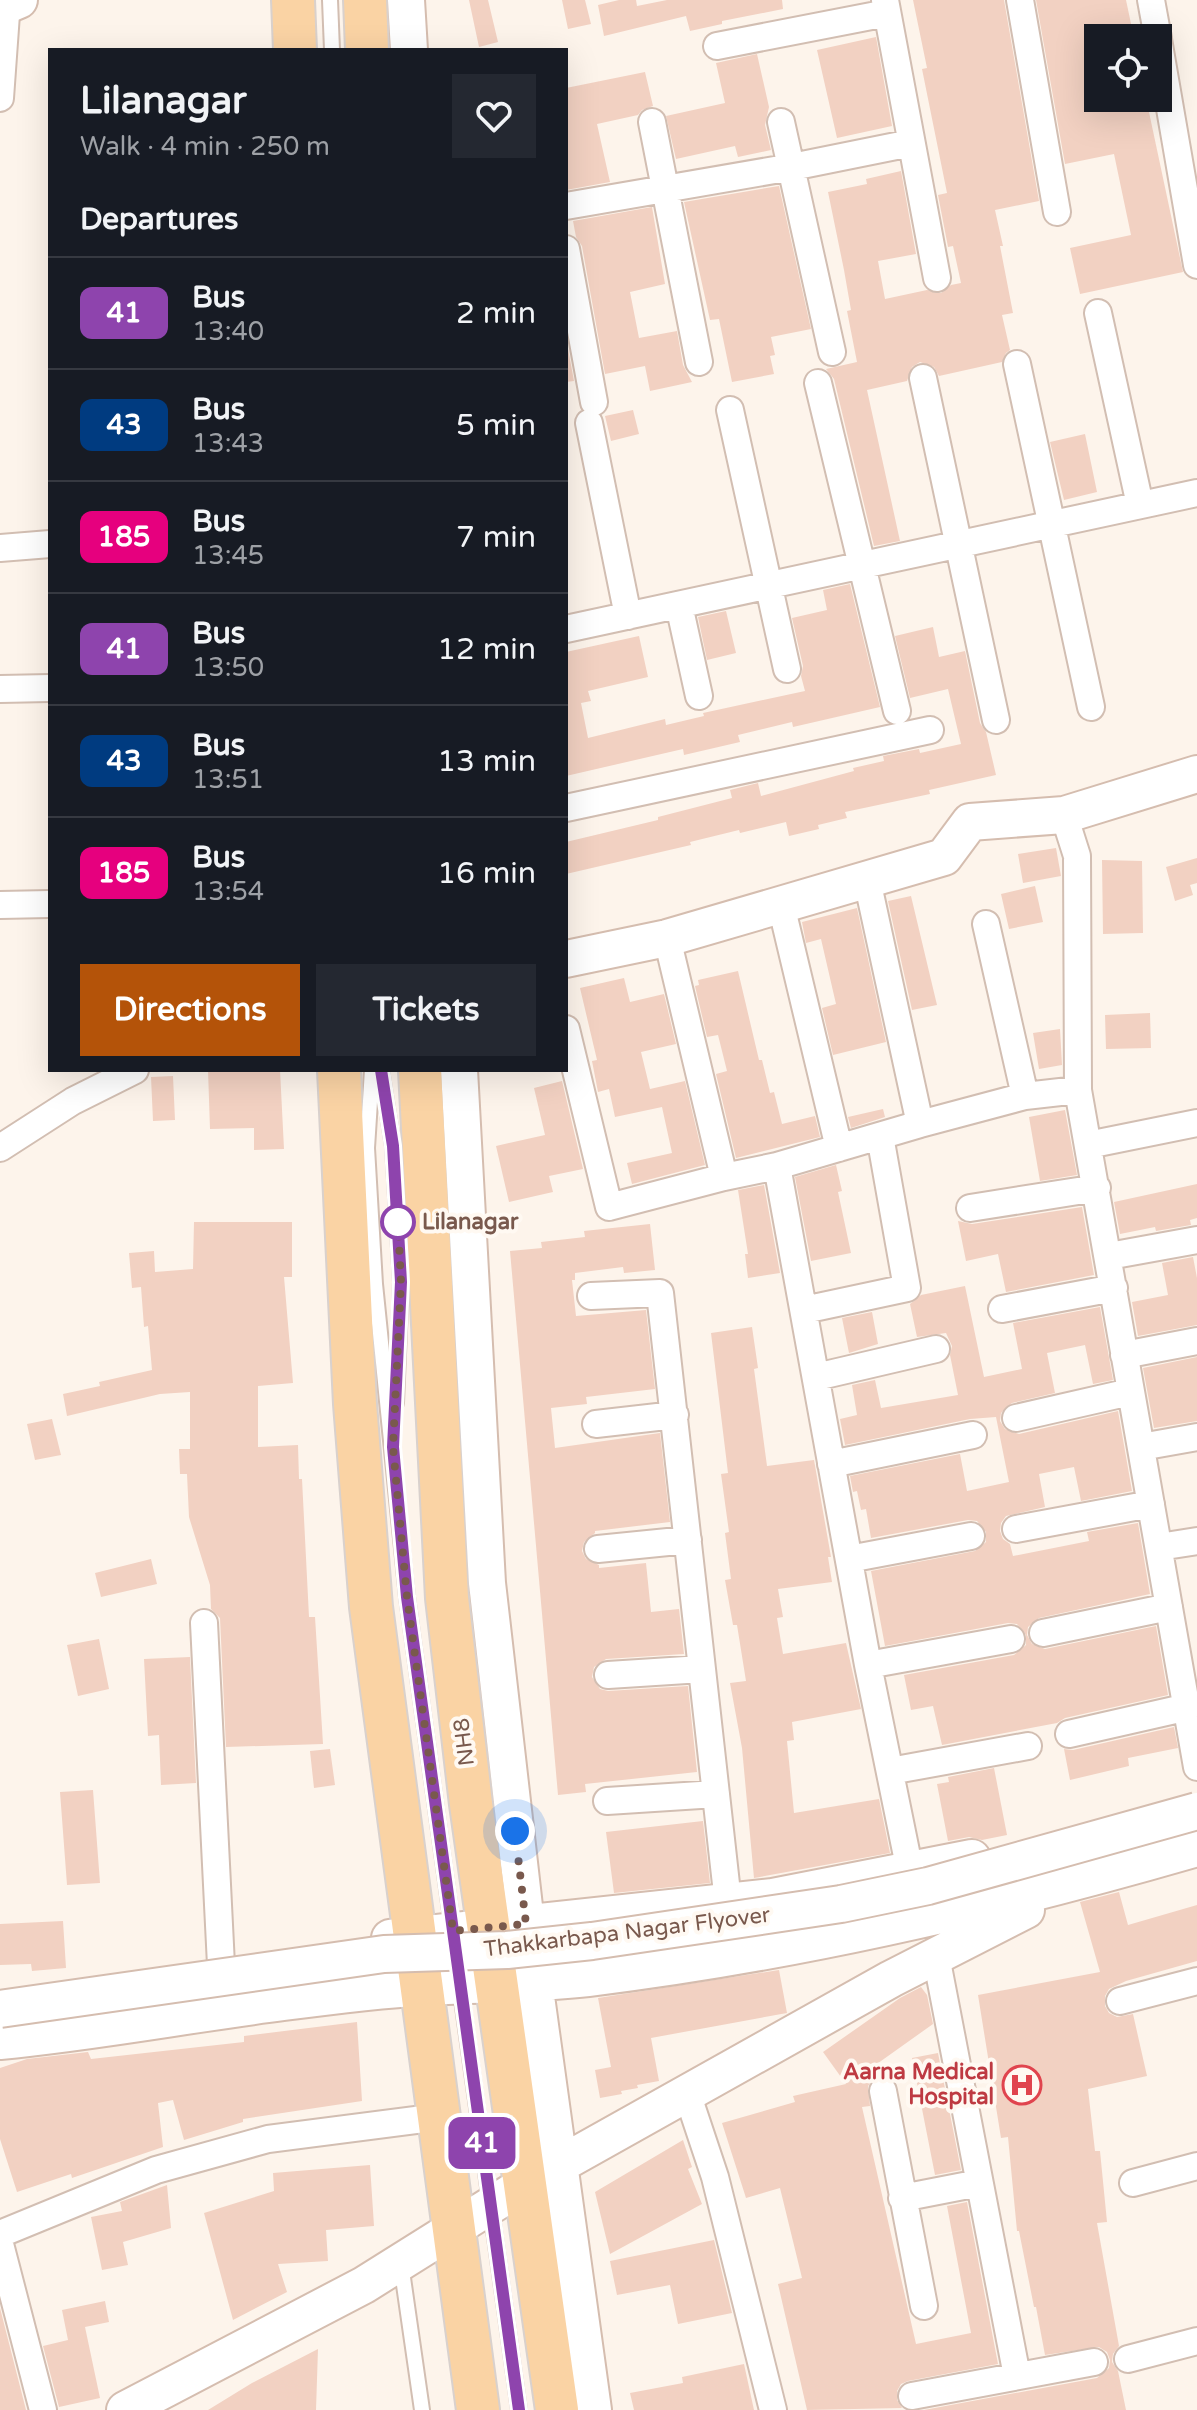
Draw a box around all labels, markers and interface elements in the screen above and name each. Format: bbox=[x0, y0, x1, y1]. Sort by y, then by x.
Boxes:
map controls bbox=[1084, 24, 1172, 112]
button: locate bbox=[1084, 24, 1172, 112]
button: heart bbox=[452, 74, 536, 158]
text: Lilanagar bbox=[80, 78, 247, 124]
text: Walk · 4 min · 250 m bbox=[80, 131, 330, 162]
text: Departures bbox=[80, 201, 238, 238]
text: Bus bbox=[192, 279, 245, 316]
text: 2 min bbox=[456, 295, 536, 332]
text: 41 bbox=[106, 296, 142, 330]
text: 13:40 bbox=[192, 316, 264, 347]
text: Bus bbox=[192, 391, 245, 428]
text: 5 min bbox=[456, 407, 536, 444]
text: 43 bbox=[106, 408, 142, 442]
text: 13:43 bbox=[192, 428, 264, 459]
text: Bus bbox=[192, 503, 245, 540]
text: 7 min bbox=[456, 519, 536, 556]
text: 185 bbox=[98, 520, 150, 554]
text: 13:45 bbox=[192, 540, 264, 571]
text: Bus bbox=[192, 615, 245, 652]
text: 12 min bbox=[437, 631, 536, 668]
text: 41 bbox=[106, 632, 142, 666]
text: 13:50 bbox=[192, 652, 264, 683]
text: Bus bbox=[192, 727, 245, 764]
text: 13 min bbox=[437, 743, 536, 780]
text: 43 bbox=[106, 744, 142, 778]
text: 13:51 bbox=[192, 764, 264, 795]
text: Bus bbox=[192, 839, 245, 876]
text: 16 min bbox=[437, 855, 536, 892]
text: 185 bbox=[98, 856, 150, 890]
text: 13:54 bbox=[192, 876, 264, 907]
button: Directions bbox=[80, 964, 300, 1056]
button: Tickets bbox=[316, 964, 536, 1056]
marker: Lilanagar bbox=[381, 1205, 415, 1239]
place label: Lilanagar bbox=[422, 1209, 519, 1235]
street label: NH8 bbox=[448, 1717, 480, 1767]
your location bbox=[495, 1811, 535, 1851]
street label: Thakkarbapa Nagar Flyover bbox=[482, 1901, 772, 1962]
place label: Aarna Medical Hospital bbox=[843, 2059, 994, 2110]
hospital icon: Aarna Medical Hospital bbox=[1001, 2064, 1043, 2106]
line badge: 41 bbox=[446, 2117, 518, 2169]
text: 41 bbox=[464, 2126, 500, 2160]

